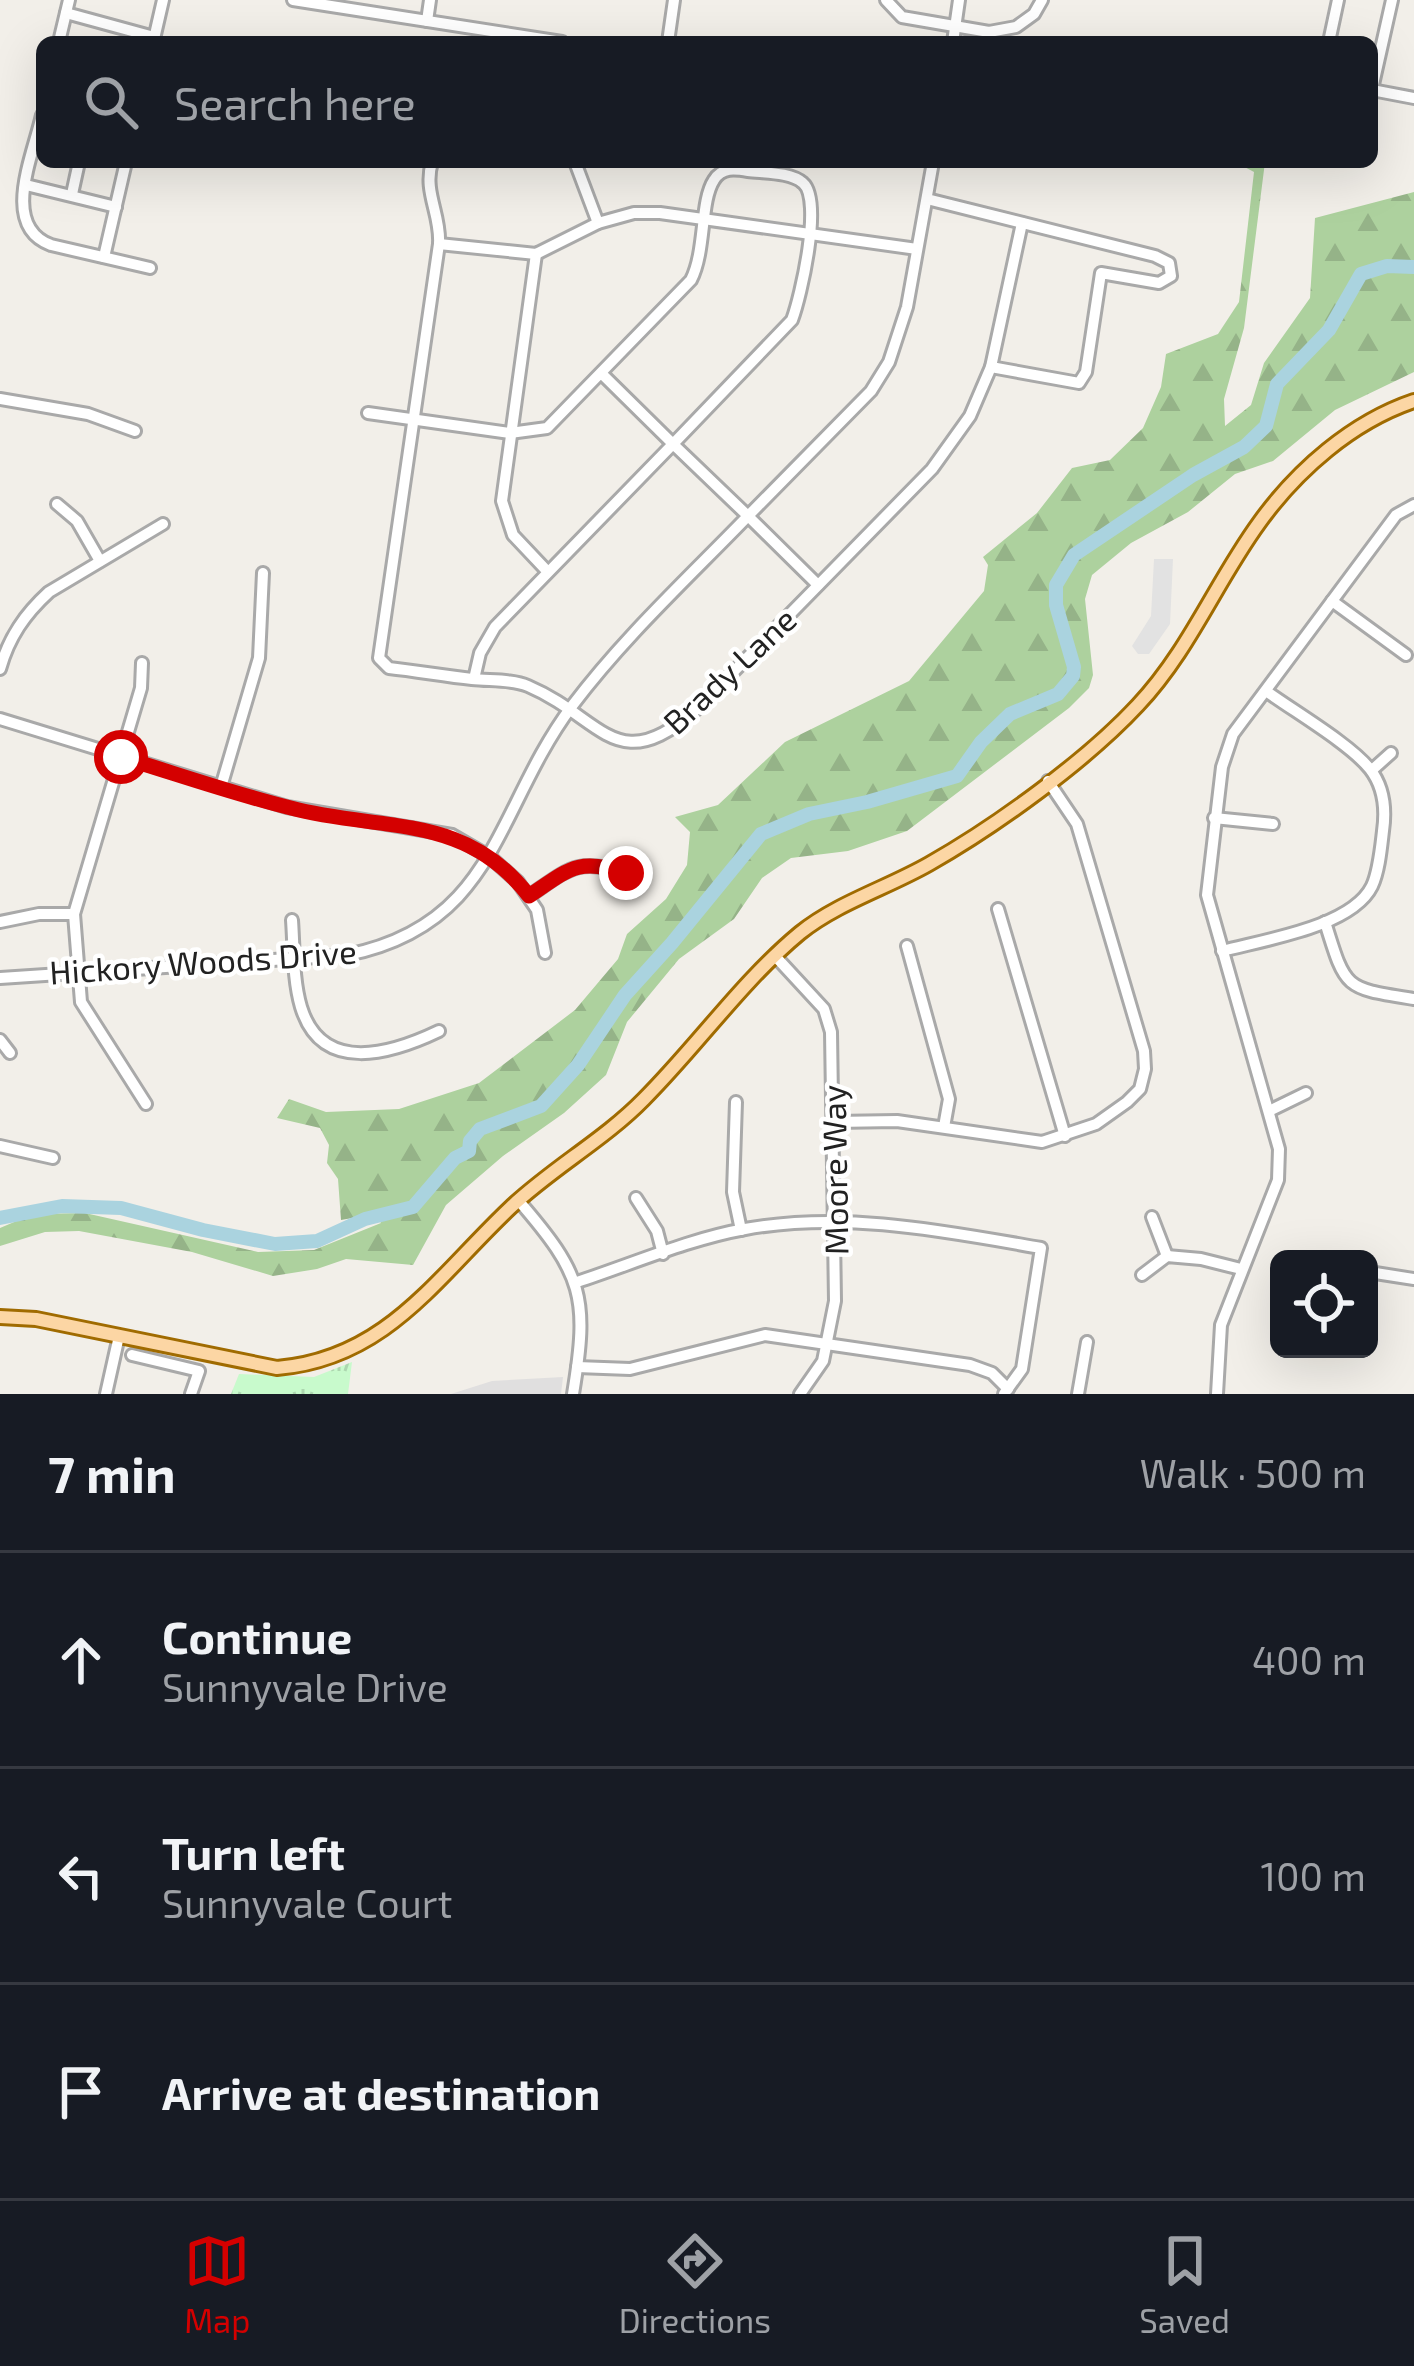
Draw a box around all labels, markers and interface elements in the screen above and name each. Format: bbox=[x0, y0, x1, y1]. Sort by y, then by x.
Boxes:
search box bbox=[36, 36, 1378, 168]
icon: search bbox=[78, 69, 144, 135]
text: Search here bbox=[174, 75, 416, 129]
street label: Brady Lane bbox=[654, 598, 804, 742]
route start bbox=[94, 730, 148, 784]
route end bbox=[599, 846, 653, 900]
street label: Hickory Woods Drive bbox=[48, 930, 358, 992]
street label: Moore Way bbox=[813, 1084, 855, 1256]
map controls bbox=[1270, 1250, 1378, 1358]
button: locate bbox=[1270, 1250, 1378, 1358]
text: 7 min bbox=[48, 1442, 176, 1503]
text: Walk · 500 m bbox=[1140, 1449, 1366, 1496]
text: Continue bbox=[162, 1609, 352, 1663]
icon: ahead bbox=[48, 1627, 114, 1693]
text: 400 m bbox=[1252, 1636, 1366, 1683]
text: Sunnyvale Drive bbox=[162, 1663, 448, 1710]
text: Turn left bbox=[162, 1825, 345, 1879]
icon: left bbox=[48, 1843, 114, 1909]
text: 100 m bbox=[1261, 1852, 1366, 1899]
text: Sunnyvale Court bbox=[162, 1879, 452, 1926]
icon: arrive bbox=[48, 2059, 114, 2125]
text: Arrive at destination bbox=[162, 2065, 600, 2119]
tab: Map bbox=[184, 2228, 250, 2340]
tab: Directions bbox=[619, 2228, 771, 2340]
tab: Saved bbox=[1139, 2228, 1230, 2340]

